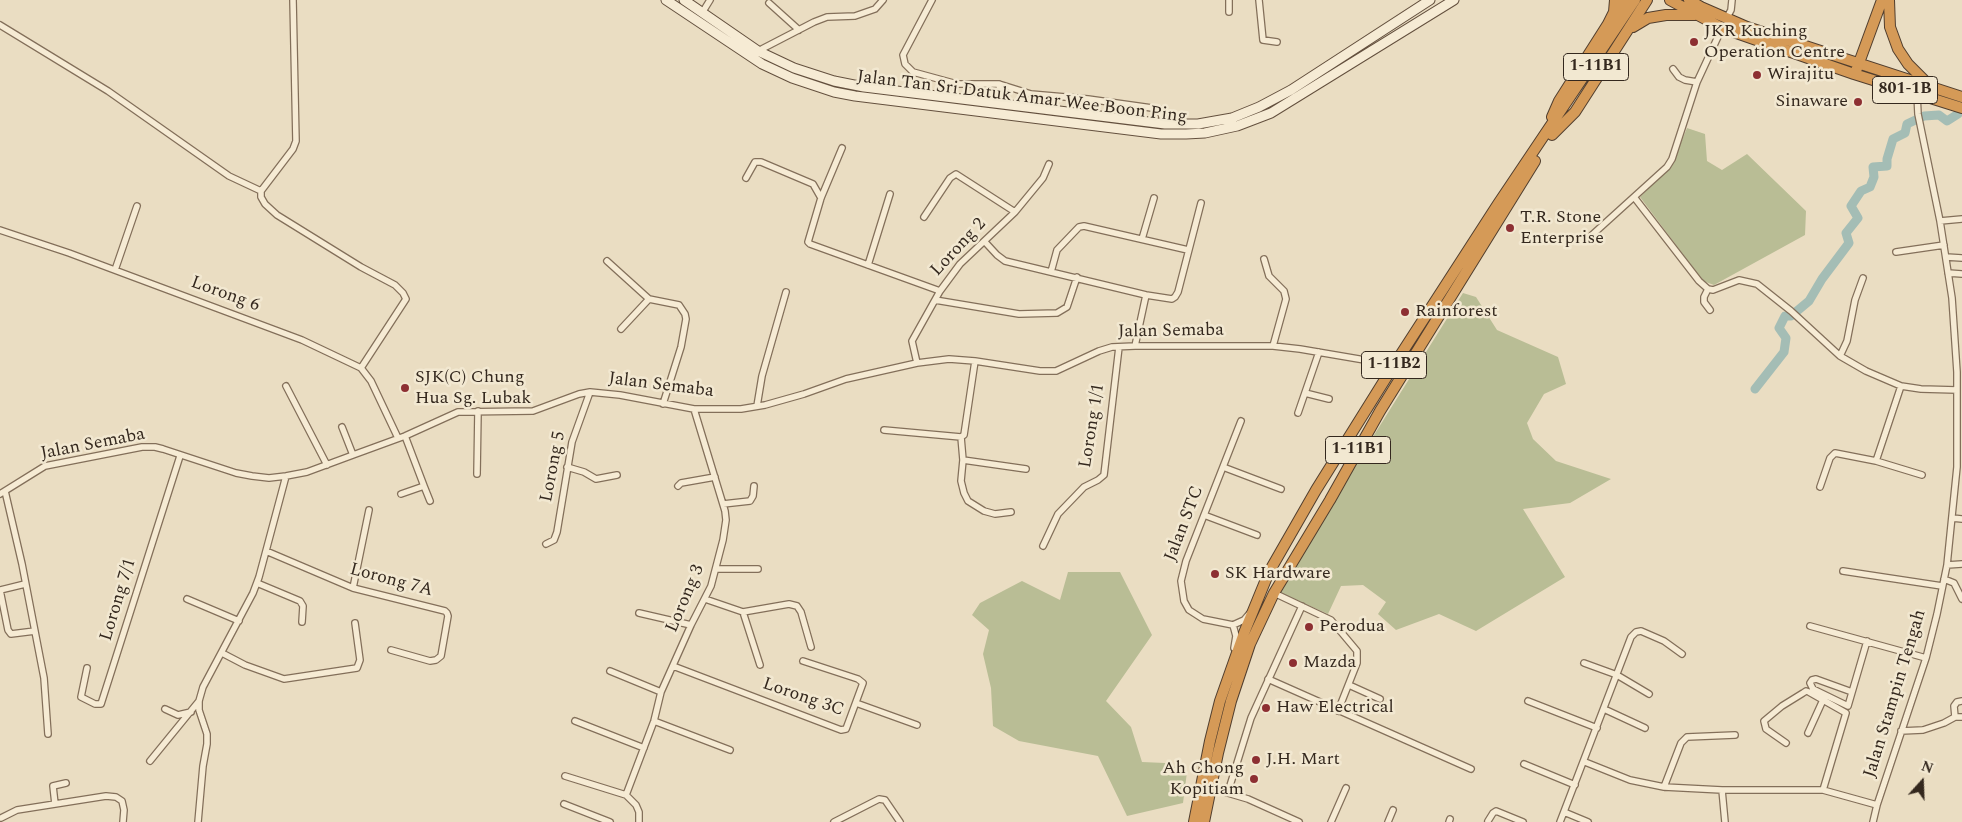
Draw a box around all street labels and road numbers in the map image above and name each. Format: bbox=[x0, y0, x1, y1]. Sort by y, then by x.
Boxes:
road number: 1-11B1 bbox=[1564, 54, 1628, 80]
street label: Jalan Tan Sri Datuk Amar Wee Boon Ping bbox=[856, 67, 1188, 129]
road number: 801-1B bbox=[1872, 76, 1938, 104]
street label: Lorong 2 bbox=[927, 214, 991, 282]
street label: Lorong 6 bbox=[188, 273, 262, 317]
street label: Jalan Semaba bbox=[1118, 320, 1224, 344]
road number: 1-11B2 bbox=[1362, 352, 1426, 378]
street label: Jalan Semaba bbox=[607, 369, 715, 403]
street label: Lorong 1/1 bbox=[1076, 382, 1110, 470]
street label: Jalan Semaba bbox=[39, 424, 147, 466]
street label: Lorong 5 bbox=[537, 430, 571, 504]
road number: 1-11B1 bbox=[1326, 436, 1390, 464]
street label: Jalan STC bbox=[1161, 483, 1209, 565]
street label: Lorong 7/1 bbox=[96, 556, 142, 644]
street label: Lorong 7A bbox=[347, 560, 435, 602]
street label: Lorong 3 bbox=[662, 562, 710, 636]
street label: Jalan Stampin Tengah bbox=[1860, 607, 1932, 781]
street label: Lorong 3C bbox=[759, 674, 847, 722]

